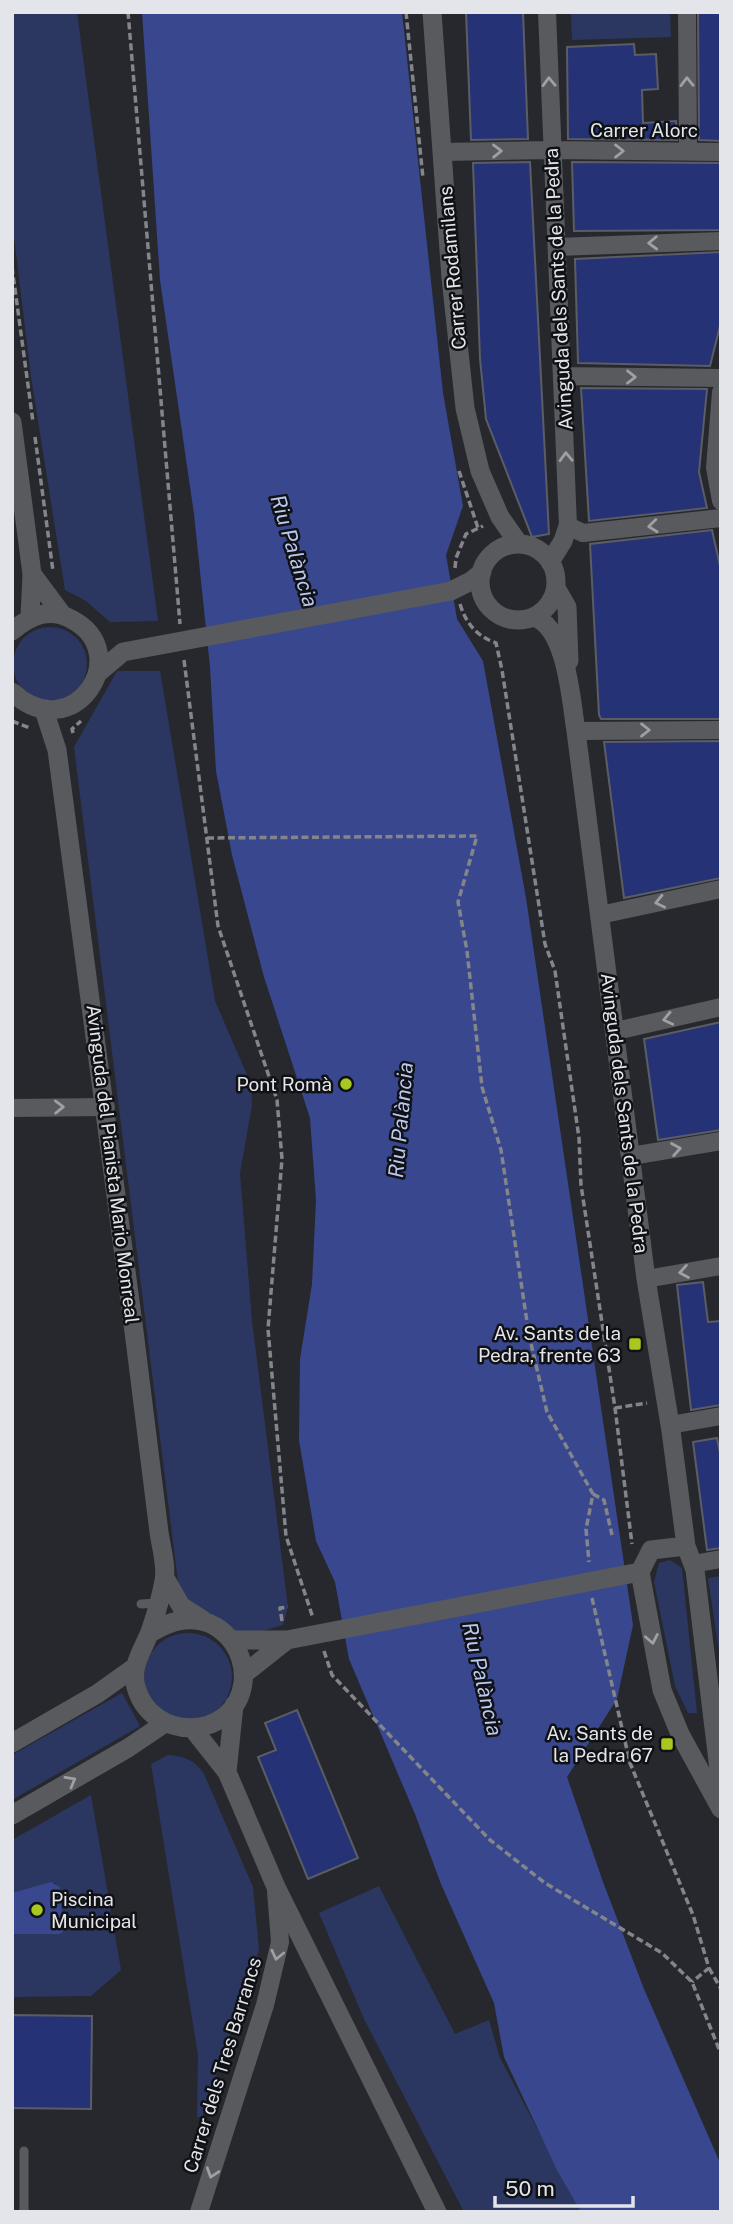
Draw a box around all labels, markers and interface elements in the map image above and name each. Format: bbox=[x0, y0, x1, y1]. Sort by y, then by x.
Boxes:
one-way arrow bbox=[541, 76, 557, 86]
one-way arrow bbox=[679, 77, 695, 87]
street label: Carrer Alorc bbox=[590, 119, 698, 141]
one-way arrow bbox=[492, 143, 502, 159]
one-way arrow bbox=[615, 143, 625, 159]
street label: Avinguda dels Sants de la Pedra bbox=[540, 147, 576, 431]
street label: Carrer Rodamilans bbox=[434, 185, 470, 351]
one-way arrow bbox=[647, 236, 658, 251]
one-way arrow bbox=[627, 369, 637, 385]
one-way arrow bbox=[558, 452, 574, 462]
water label: Riu Palància bbox=[266, 492, 323, 610]
one-way arrow bbox=[647, 518, 659, 533]
one-way arrow bbox=[640, 722, 650, 738]
one-way arrow bbox=[654, 894, 666, 908]
street label: Avinguda dels Sants de la Pedra bbox=[597, 972, 653, 1254]
street label: Avinguda del Pianista Mario Monreal bbox=[83, 1003, 143, 1325]
one-way arrow bbox=[662, 1011, 674, 1025]
water label: Riu Palància bbox=[383, 1061, 418, 1179]
place label: Pont Romà bbox=[237, 1073, 332, 1095]
marker: Pont Romà bbox=[338, 1076, 354, 1092]
one-way arrow bbox=[54, 1099, 65, 1115]
one-way arrow bbox=[670, 1142, 682, 1157]
one-way arrow bbox=[678, 1264, 690, 1279]
place label: Av. Sants de la Pedra, frente 63 bbox=[478, 1322, 621, 1366]
marker: Av. Sants de la Pedra, frente 63 bbox=[627, 1336, 643, 1352]
water label: Riu Palància bbox=[457, 1620, 508, 1738]
one-way arrow bbox=[644, 1633, 659, 1645]
place label: Av. Sants de la Pedra 67 bbox=[546, 1722, 653, 1766]
marker: Av. Sants de la Pedra 67 bbox=[659, 1736, 675, 1752]
one-way arrow bbox=[64, 1776, 77, 1789]
place label: Piscina Municipal bbox=[51, 1888, 137, 1932]
marker: Piscina Municipal bbox=[29, 1902, 45, 1918]
one-way arrow bbox=[271, 1949, 285, 1961]
street label: Carrer dels Tres Barrancs bbox=[179, 1954, 265, 2176]
scale bar bbox=[495, 2164, 633, 2208]
one-way arrow bbox=[205, 2167, 220, 2179]
text: 50 m bbox=[505, 2176, 555, 2201]

